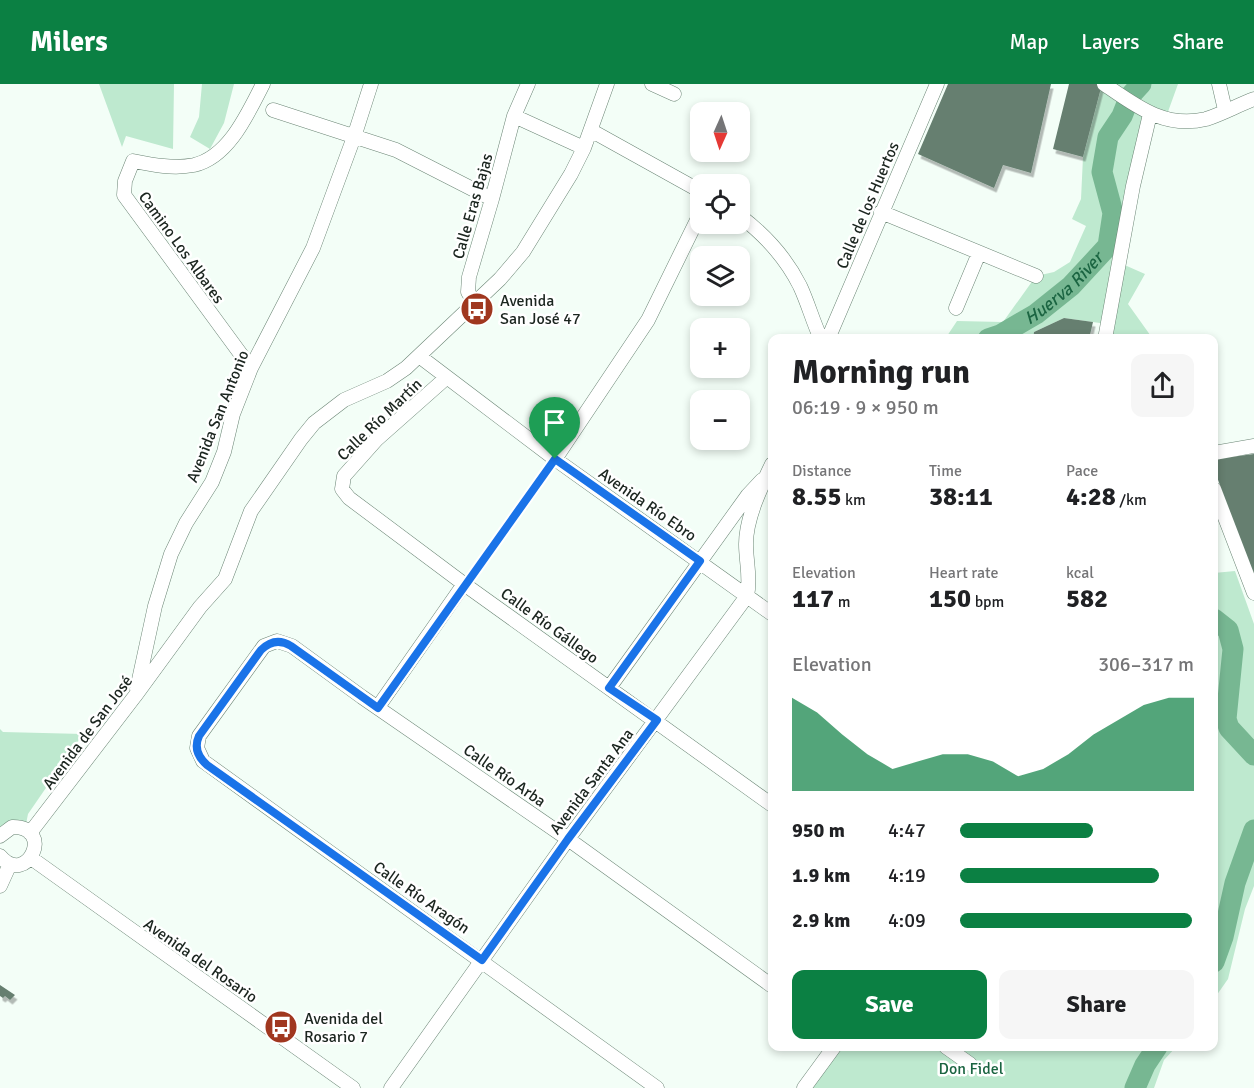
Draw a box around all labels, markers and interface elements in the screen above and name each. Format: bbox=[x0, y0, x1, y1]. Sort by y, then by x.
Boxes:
text: Milers bbox=[30, 25, 108, 59]
text: Map bbox=[1010, 29, 1048, 55]
text: Layers bbox=[1081, 29, 1139, 55]
text: Share bbox=[1172, 29, 1224, 55]
north arrow bbox=[690, 102, 750, 162]
map controls bbox=[690, 102, 750, 450]
street label: Calle de los Huertos bbox=[832, 139, 904, 272]
street label: Calle Eras Bajas bbox=[448, 151, 498, 261]
button: locate bbox=[690, 174, 750, 234]
street label: Camino Los Albares bbox=[134, 188, 229, 307]
button: layers bbox=[690, 246, 750, 306]
water label: Huerva River bbox=[1020, 246, 1109, 329]
bus stop icon: Avenida San José 47 bbox=[459, 291, 495, 327]
place label: Avenida San José 47 bbox=[500, 291, 581, 329]
button: + bbox=[690, 318, 750, 378]
street label: Avenida San Antonio bbox=[182, 347, 254, 485]
text: Morning run bbox=[792, 352, 970, 393]
button: share bbox=[1131, 354, 1194, 417]
street label: Calle Río Martín bbox=[333, 374, 426, 465]
button: − bbox=[690, 390, 750, 450]
text: 06:19 · 9 × 950 m bbox=[792, 395, 939, 420]
pin bbox=[529, 397, 580, 459]
icon: arrive bbox=[538, 406, 571, 439]
text: Distance bbox=[792, 461, 852, 481]
text: Time bbox=[929, 461, 962, 481]
text: Pace bbox=[1066, 461, 1098, 481]
street label: Avenida Río Ebro bbox=[595, 464, 700, 546]
text: 8.55 bbox=[792, 481, 842, 513]
text: 38:11 bbox=[929, 481, 993, 513]
text: 4:28 bbox=[1066, 481, 1116, 513]
text: km bbox=[842, 490, 866, 510]
text: /km bbox=[1116, 490, 1147, 510]
text: Elevation bbox=[792, 563, 856, 583]
text: Heart rate bbox=[929, 563, 998, 583]
text: kcal bbox=[1066, 563, 1094, 583]
text: 117 bbox=[792, 583, 834, 615]
text: 150 bbox=[929, 583, 971, 615]
text: 582 bbox=[1066, 583, 1108, 615]
street label: Calle Río Gállego bbox=[496, 584, 602, 668]
text: m bbox=[834, 592, 850, 612]
text: bpm bbox=[971, 592, 1004, 612]
text: Elevation bbox=[792, 652, 872, 677]
text: 306–317 m bbox=[1098, 652, 1194, 677]
street label: Avenida de San José bbox=[38, 672, 137, 794]
street label: Avenida Santa Ana bbox=[545, 725, 638, 838]
street label: Calle Río Arba bbox=[459, 740, 550, 812]
text: 950 m bbox=[792, 818, 845, 843]
text: 4:47 bbox=[888, 818, 926, 843]
street label: Calle Río Aragón bbox=[369, 857, 474, 938]
text: 1.9 km bbox=[792, 863, 850, 888]
text: 4:19 bbox=[888, 863, 926, 888]
text: 2.9 km bbox=[792, 908, 850, 933]
text: 4:09 bbox=[888, 908, 926, 933]
street label: Avenida del Rosario bbox=[140, 914, 261, 1007]
button: Save bbox=[792, 970, 987, 1039]
button: Share bbox=[999, 970, 1194, 1039]
bus stop icon: Avenida del Rosario 7 bbox=[263, 1009, 299, 1045]
place label: Avenida del Rosario 7 bbox=[304, 1009, 383, 1047]
park label: Don Fidel bbox=[939, 1059, 1004, 1079]

